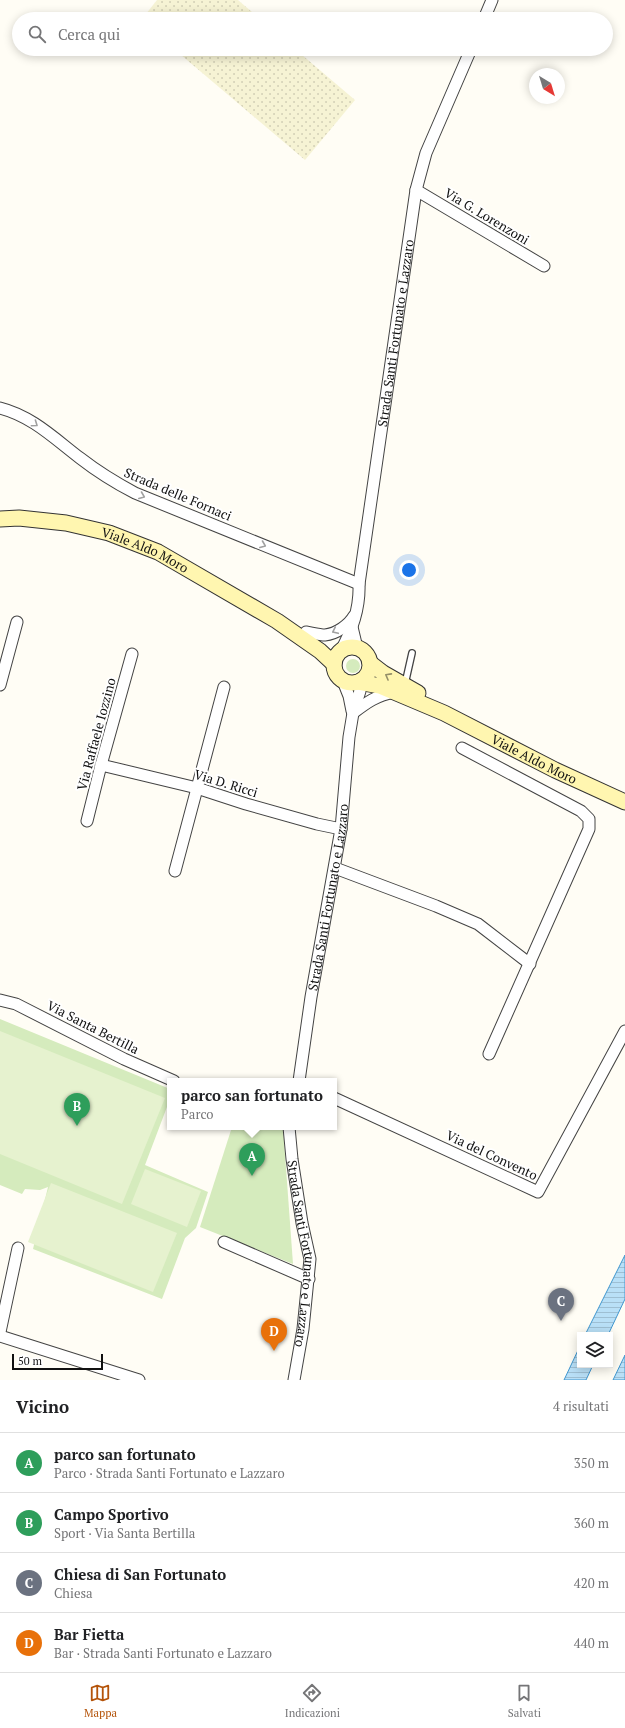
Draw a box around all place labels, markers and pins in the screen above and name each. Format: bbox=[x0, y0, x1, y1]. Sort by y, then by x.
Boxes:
pin: B bbox=[64, 1093, 90, 1126]
pin: A bbox=[239, 1143, 265, 1176]
pin: C bbox=[548, 1288, 574, 1321]
pin: D bbox=[261, 1318, 287, 1351]

